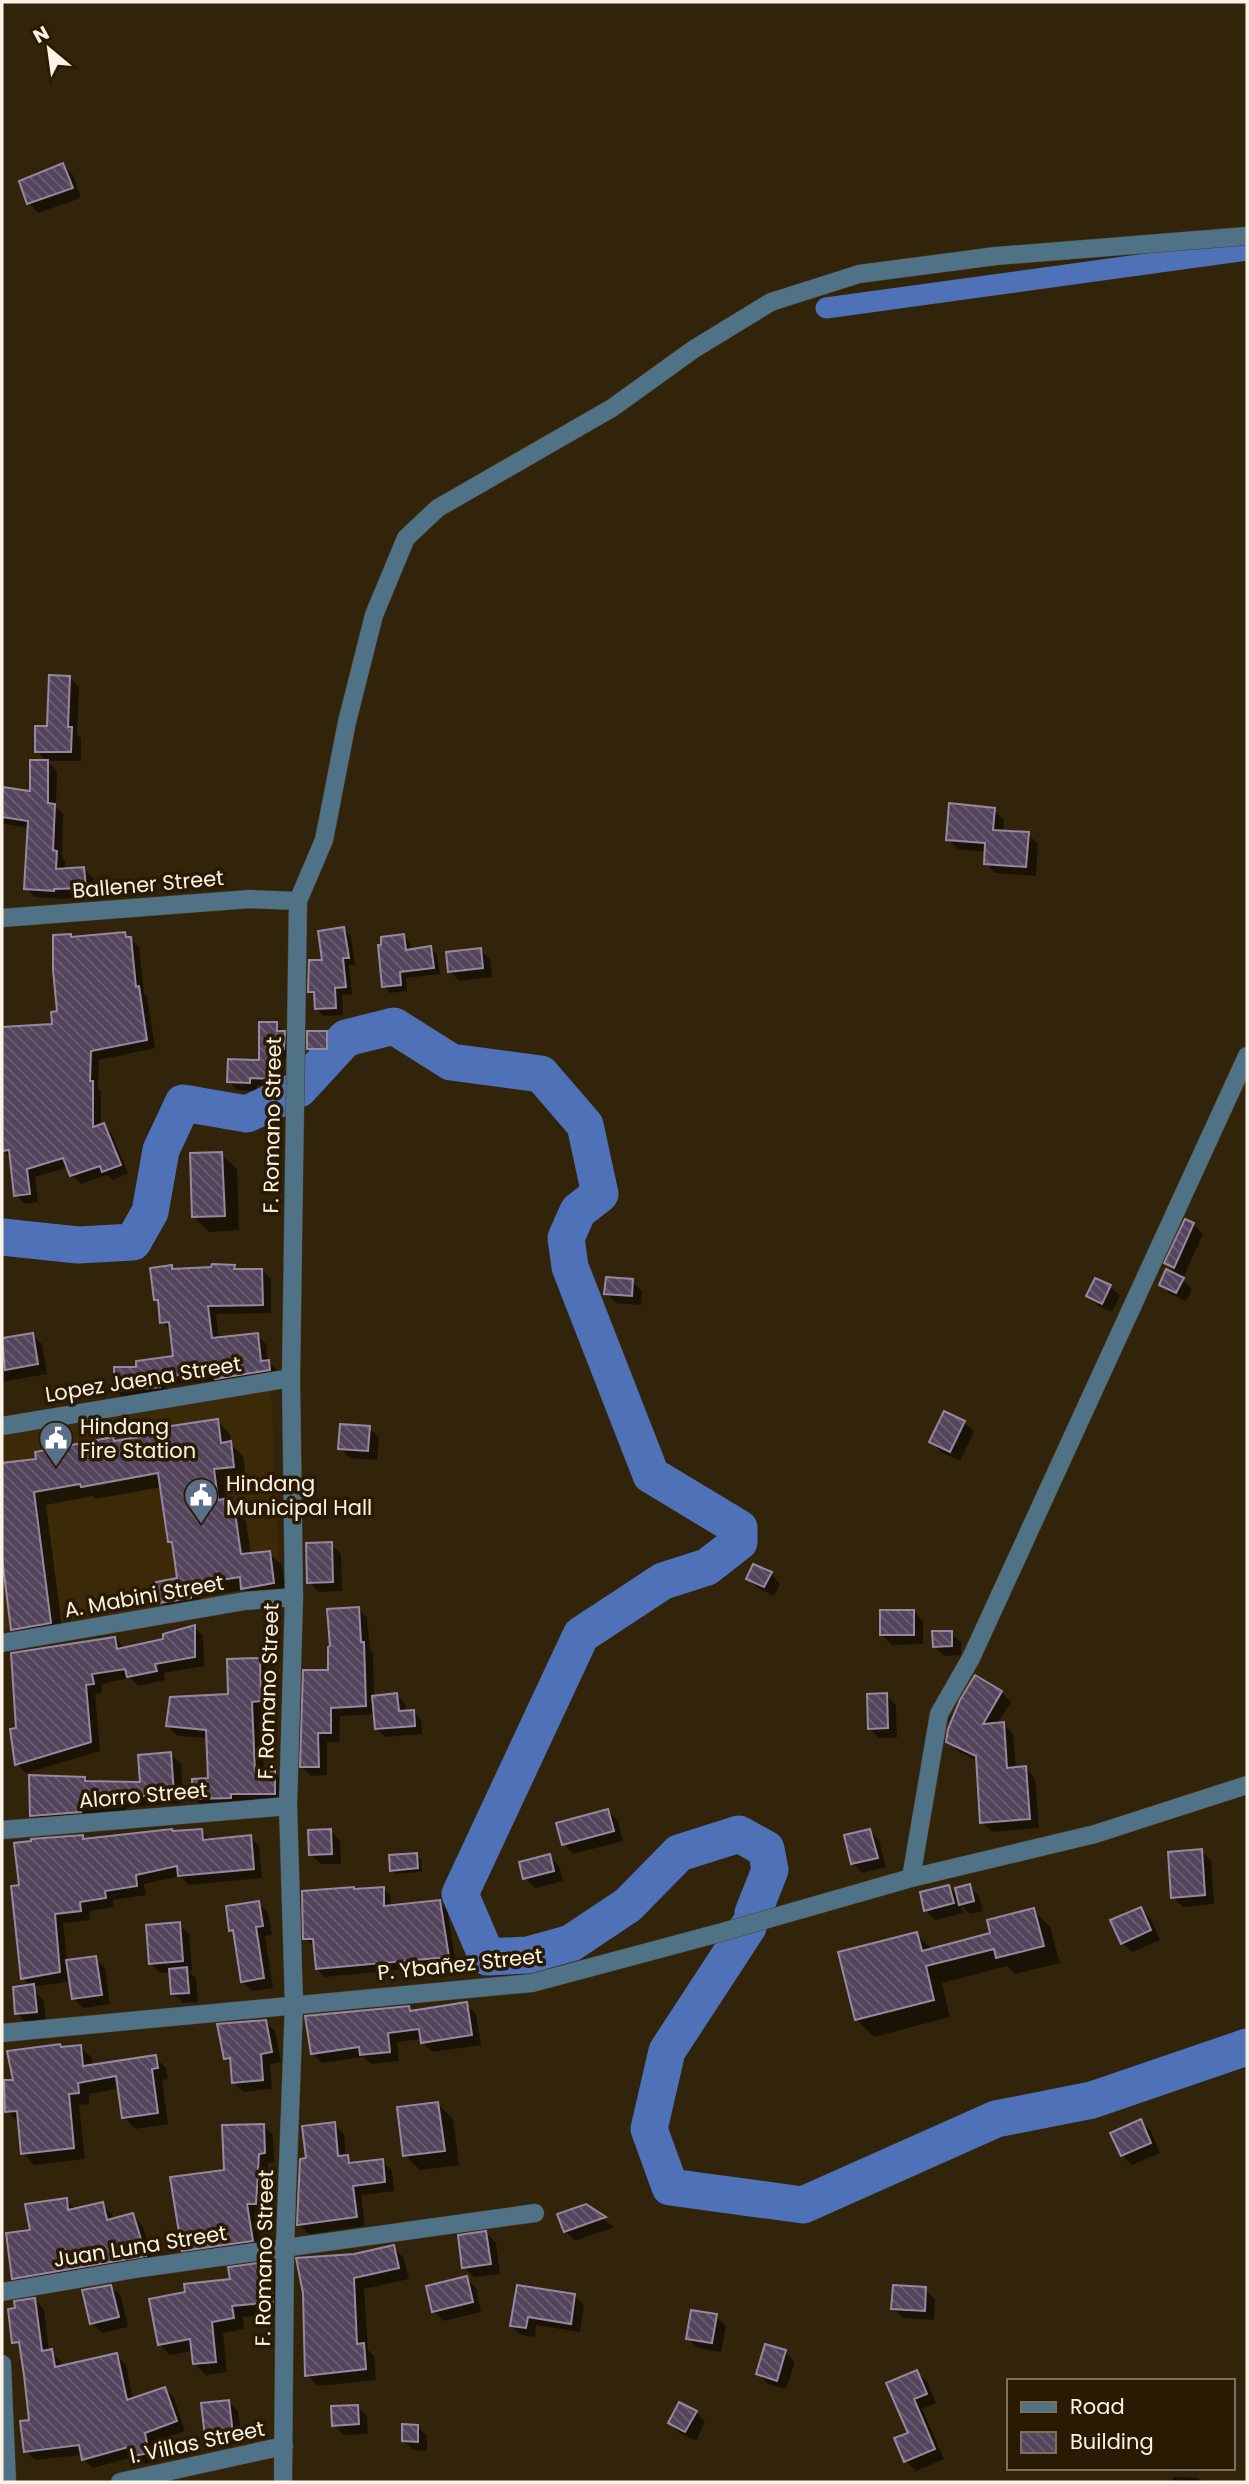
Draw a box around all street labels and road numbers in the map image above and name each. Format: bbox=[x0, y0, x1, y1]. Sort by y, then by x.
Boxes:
street label: Ballener Street bbox=[71, 863, 225, 905]
street label: F. Romano Street bbox=[256, 1036, 288, 1214]
street label: Lopez Jaena Street bbox=[43, 1349, 243, 1409]
street label: A. Mabini Street bbox=[62, 1568, 226, 1624]
street label: F. Romano Street bbox=[250, 1602, 286, 1780]
street label: Alorro Street bbox=[77, 1775, 209, 1815]
street label: P. Ybañez Street bbox=[376, 1941, 544, 1987]
street label: F. Romano Street bbox=[248, 2169, 280, 2347]
street label: Juan Luna Street bbox=[51, 2218, 229, 2274]
street label: I. Villas Street bbox=[127, 2414, 267, 2470]

